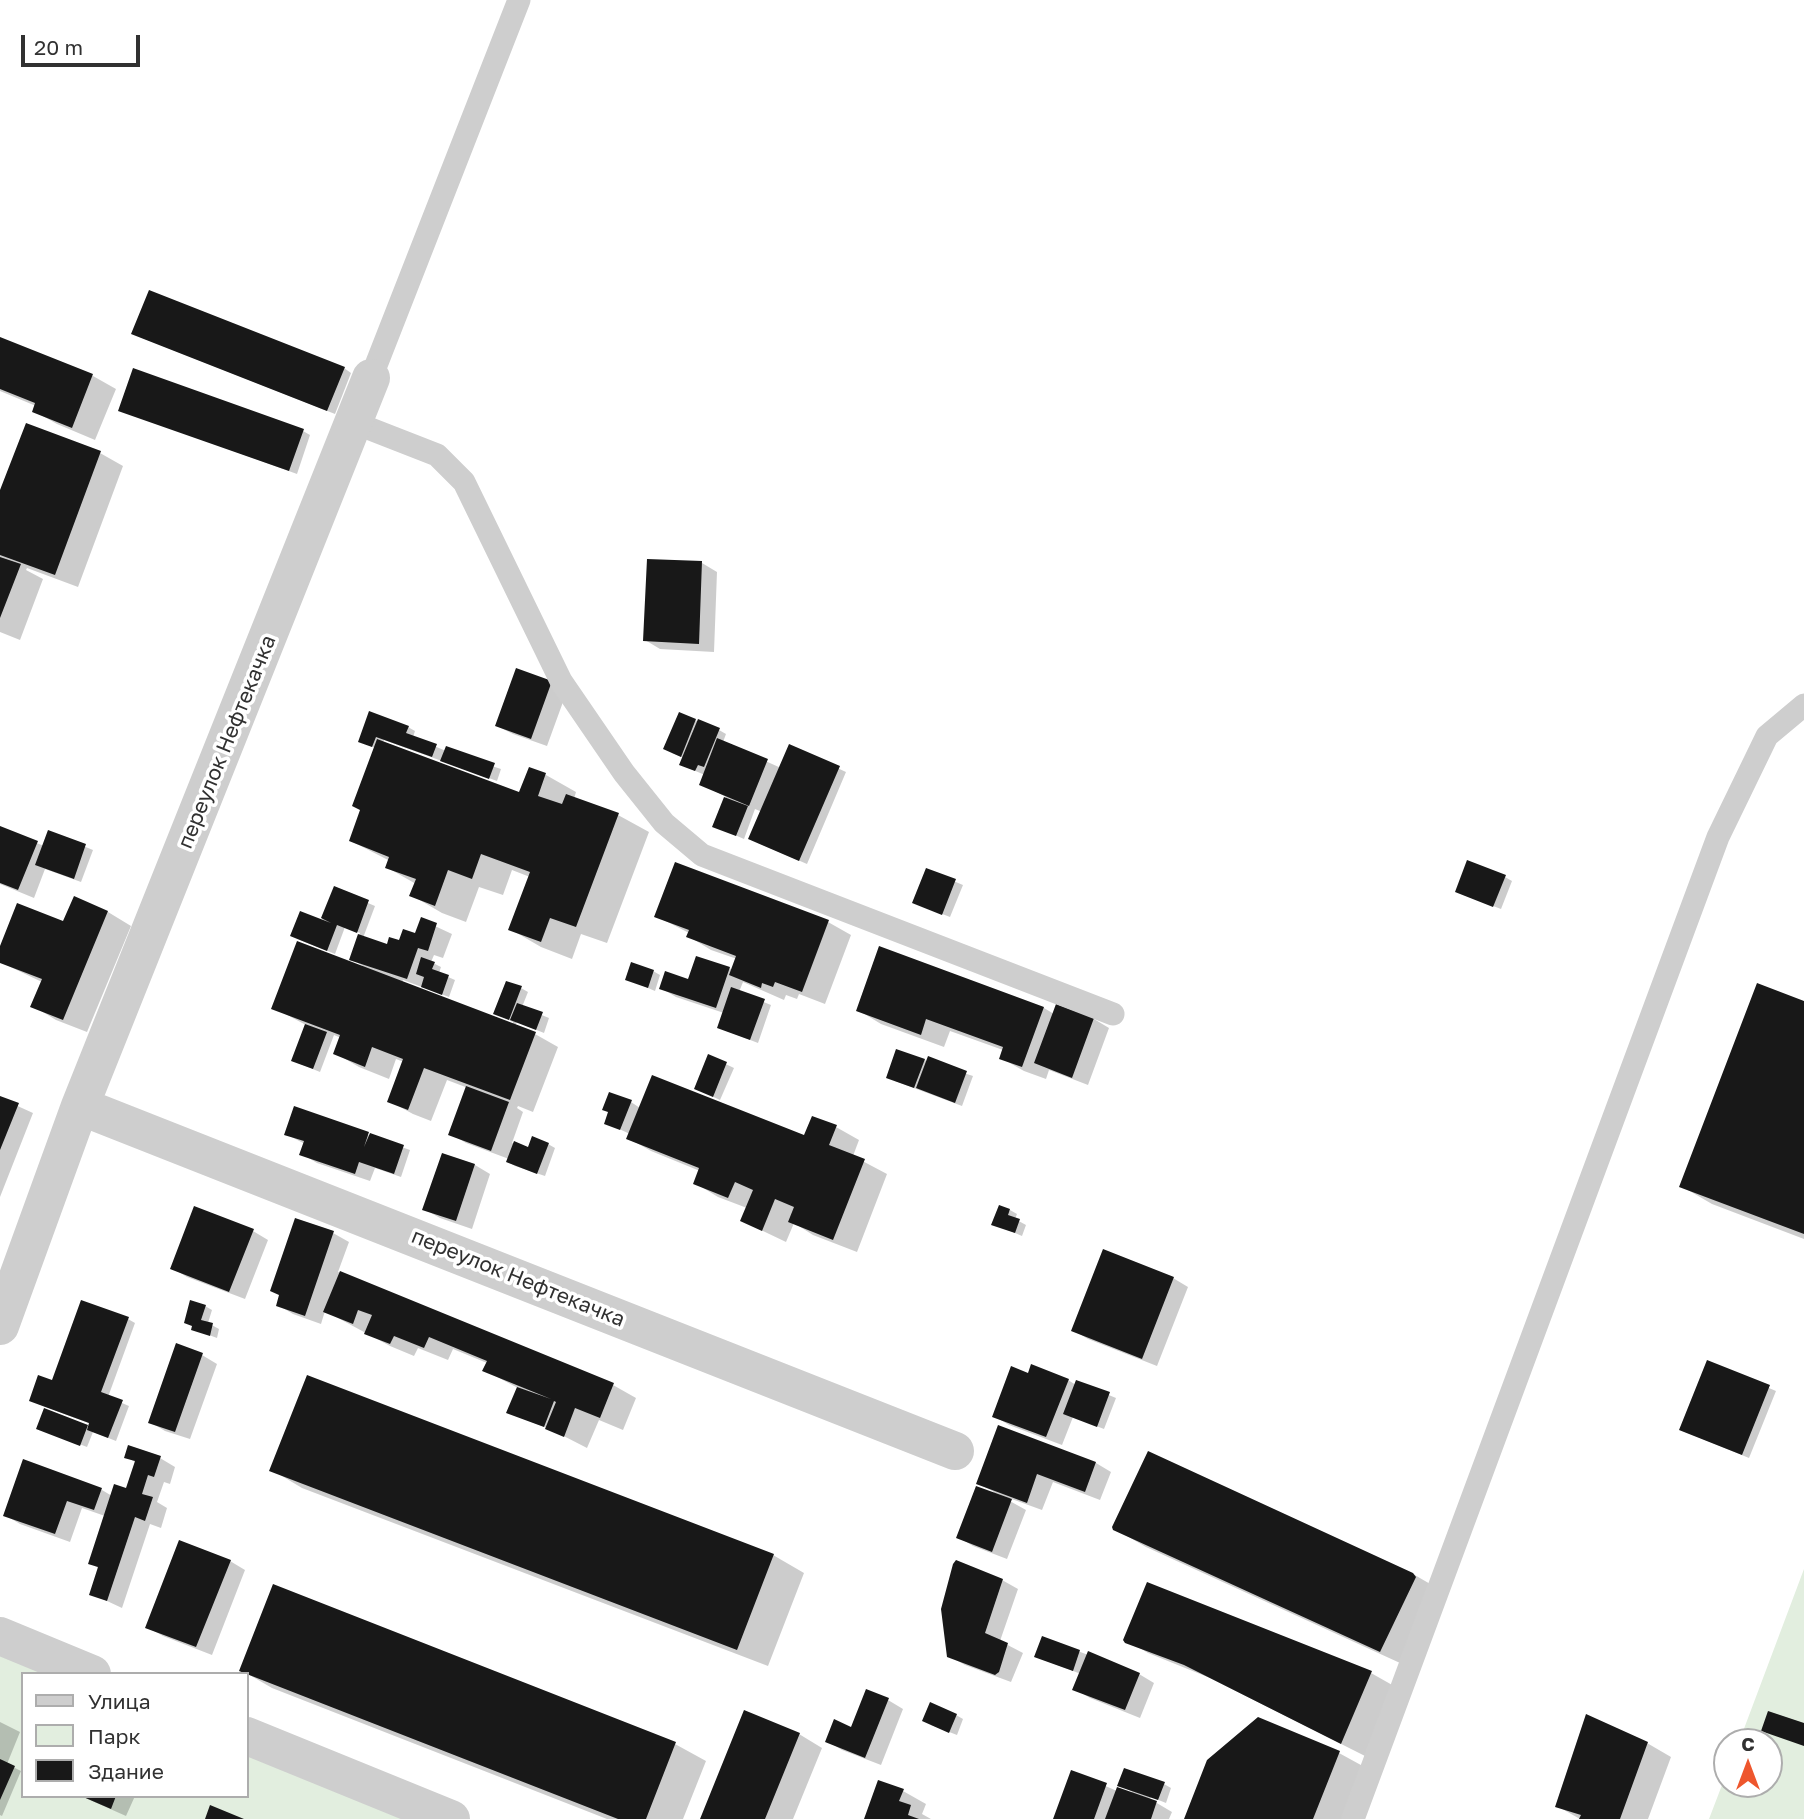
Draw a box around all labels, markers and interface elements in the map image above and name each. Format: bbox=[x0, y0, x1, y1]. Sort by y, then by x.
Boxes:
scale bar bbox=[24, 21, 144, 65]
text: 20 m bbox=[34, 34, 83, 60]
street label: переулок Нефтекачка bbox=[173, 632, 281, 852]
street label: переулок Нефтекачка bbox=[408, 1224, 628, 1332]
legend bbox=[21, 1672, 248, 1798]
text: Улица bbox=[88, 1688, 151, 1714]
text: Парк bbox=[88, 1723, 141, 1749]
north arrow bbox=[1713, 1728, 1783, 1798]
text: С bbox=[1741, 1732, 1755, 1755]
text: Здание bbox=[88, 1758, 164, 1784]

